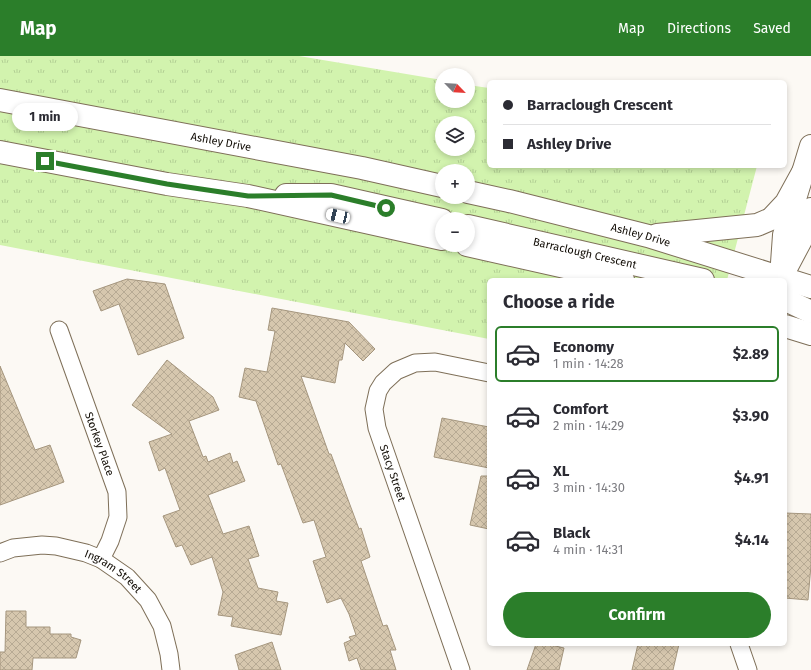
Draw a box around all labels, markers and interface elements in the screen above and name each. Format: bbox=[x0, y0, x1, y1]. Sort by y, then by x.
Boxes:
text: Map bbox=[20, 17, 57, 40]
text: Map bbox=[618, 20, 645, 37]
text: Directions bbox=[667, 20, 731, 37]
text: Saved bbox=[753, 20, 791, 37]
north arrow bbox=[435, 68, 475, 108]
map controls bbox=[435, 68, 475, 252]
text: Barraclough Crescent bbox=[527, 96, 673, 114]
callout: 1 min bbox=[12, 103, 78, 131]
text: 1 min bbox=[29, 109, 61, 124]
button: layers bbox=[435, 116, 475, 156]
street label: Ashley Drive bbox=[190, 130, 252, 154]
text: Ashley Drive bbox=[527, 135, 611, 153]
route end bbox=[36, 152, 54, 170]
button: + bbox=[435, 164, 475, 204]
route start bbox=[377, 199, 395, 217]
car bbox=[325, 207, 351, 225]
button: − bbox=[435, 212, 475, 252]
street label: Ashley Drive bbox=[610, 221, 672, 250]
street label: Barraclough Crescent bbox=[532, 235, 638, 272]
text: Choose a ride bbox=[503, 291, 615, 313]
icon: car bbox=[505, 336, 541, 372]
text: Economy bbox=[553, 338, 614, 356]
text: $2.89 bbox=[733, 345, 769, 363]
text: 1 min · 14:28 bbox=[553, 356, 624, 371]
icon: car bbox=[505, 398, 541, 434]
text: Comfort bbox=[553, 400, 609, 418]
text: $3.90 bbox=[733, 407, 769, 425]
street label: Storkey Place bbox=[82, 410, 117, 478]
text: 2 min · 14:29 bbox=[553, 418, 624, 433]
street label: Stacy Street bbox=[377, 443, 408, 503]
icon: car bbox=[505, 460, 541, 496]
text: XL bbox=[553, 462, 569, 480]
text: $4.91 bbox=[734, 469, 769, 487]
text: 3 min · 14:30 bbox=[553, 480, 625, 495]
icon: car bbox=[505, 522, 541, 558]
text: Black bbox=[553, 524, 590, 542]
text: $4.14 bbox=[735, 531, 769, 549]
text: 4 min · 14:31 bbox=[553, 542, 623, 557]
street label: Ingram Street bbox=[83, 547, 144, 596]
button: Confirm bbox=[503, 592, 771, 638]

